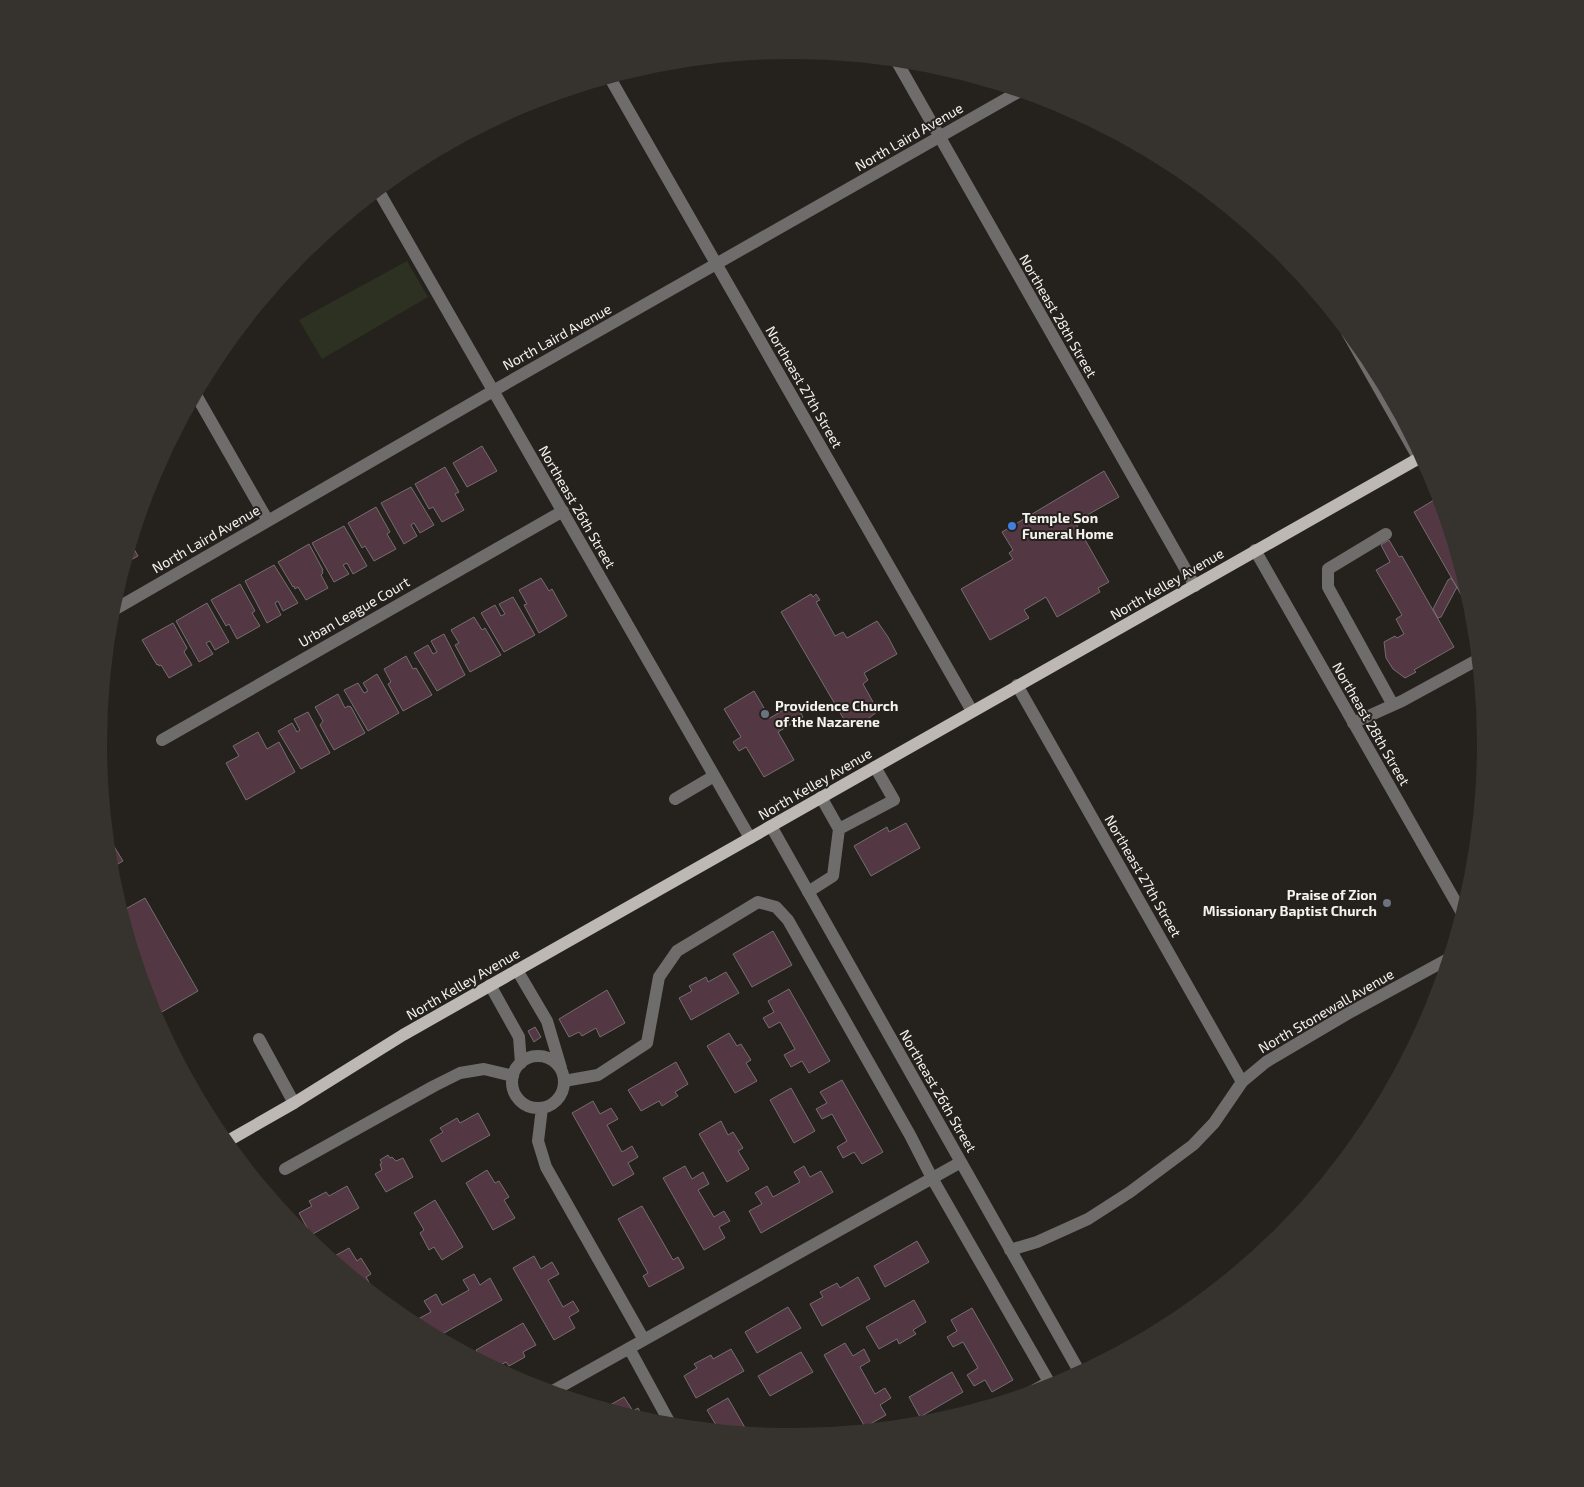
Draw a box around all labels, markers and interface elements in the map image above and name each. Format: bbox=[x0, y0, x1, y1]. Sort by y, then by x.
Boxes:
street label: North Laird Avenue bbox=[852, 99, 966, 174]
street label: Northeast 28th Street bbox=[1016, 251, 1101, 380]
street label: North Laird Avenue bbox=[499, 300, 614, 373]
street label: Northeast 27th Street bbox=[763, 323, 846, 451]
street label: Northeast 26th Street bbox=[535, 442, 620, 571]
street label: North Laird Avenue bbox=[149, 501, 263, 576]
place label: Temple Son Funeral Home bbox=[1022, 509, 1114, 542]
marker: Temple Son Funeral Home bbox=[1006, 520, 1018, 532]
street label: North Kelley Avenue bbox=[1107, 544, 1227, 623]
street label: Urban League Court bbox=[295, 573, 412, 650]
street label: Northeast 28th Street bbox=[1329, 659, 1414, 788]
place label: Providence Church of the Nazarene bbox=[775, 697, 898, 730]
marker: Providence Church of the Nazarene bbox=[759, 708, 771, 720]
street label: North Kelley Avenue bbox=[755, 744, 875, 823]
street label: Northeast 27th Street bbox=[1102, 812, 1185, 940]
place label: Praise of Zion Missionary Baptist Church bbox=[1203, 886, 1377, 919]
marker: Praise of Zion Missionary Baptist Church bbox=[1381, 897, 1393, 909]
street label: North Kelley Avenue bbox=[403, 944, 523, 1023]
street label: North Stonewall Avenue bbox=[1255, 965, 1397, 1056]
street label: Northeast 26th Street bbox=[896, 1026, 981, 1155]

